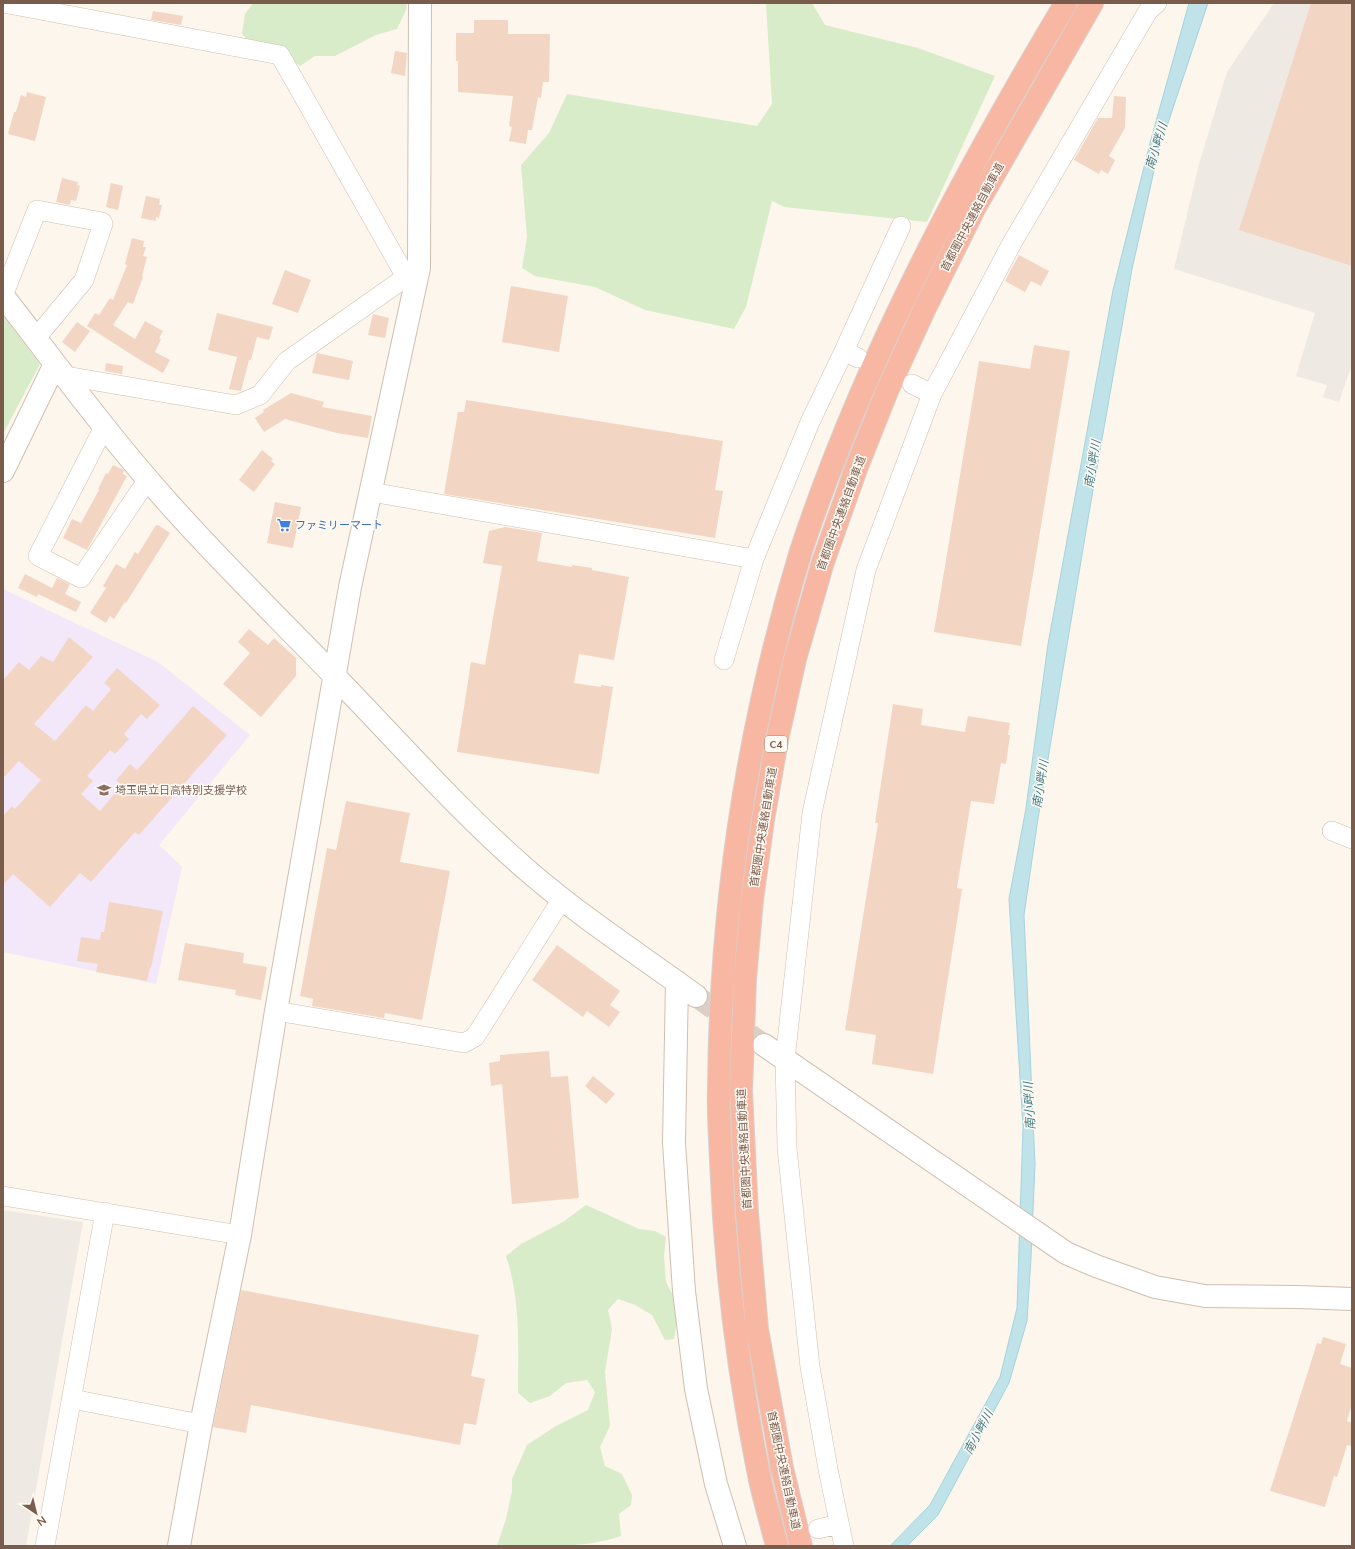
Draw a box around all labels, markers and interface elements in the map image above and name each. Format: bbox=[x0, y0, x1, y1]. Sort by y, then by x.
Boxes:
water label: 南小畔川 bbox=[1142, 119, 1171, 171]
street label: 首都圏中央連絡自動車道 bbox=[937, 160, 1007, 274]
water label: 南小畔川 bbox=[1081, 437, 1103, 489]
street label: 首都圏中央連絡自動車道 bbox=[814, 454, 868, 572]
supermarket icon: ファミリーマート bbox=[276, 517, 292, 533]
place label: ファミリーマート bbox=[295, 518, 383, 532]
road number: C4 bbox=[765, 736, 787, 752]
water label: 南小畔川 bbox=[1029, 757, 1051, 809]
street label: 首都圏中央連絡自動車道 bbox=[747, 766, 779, 888]
school or university icon: 埼玉県立日高特別支援学校 bbox=[96, 782, 112, 798]
place label: 埼玉県立日高特別支援学校 bbox=[115, 783, 247, 797]
water label: 南小畔川 bbox=[1020, 1080, 1038, 1130]
street label: 首都圏中央連絡自動車道 bbox=[734, 1088, 754, 1210]
water label: 南小畔川 bbox=[960, 1406, 997, 1457]
street label: 首都圏中央連絡自動車道 bbox=[765, 1409, 803, 1531]
north arrow bbox=[16, 1493, 56, 1533]
text: N bbox=[34, 1513, 49, 1529]

